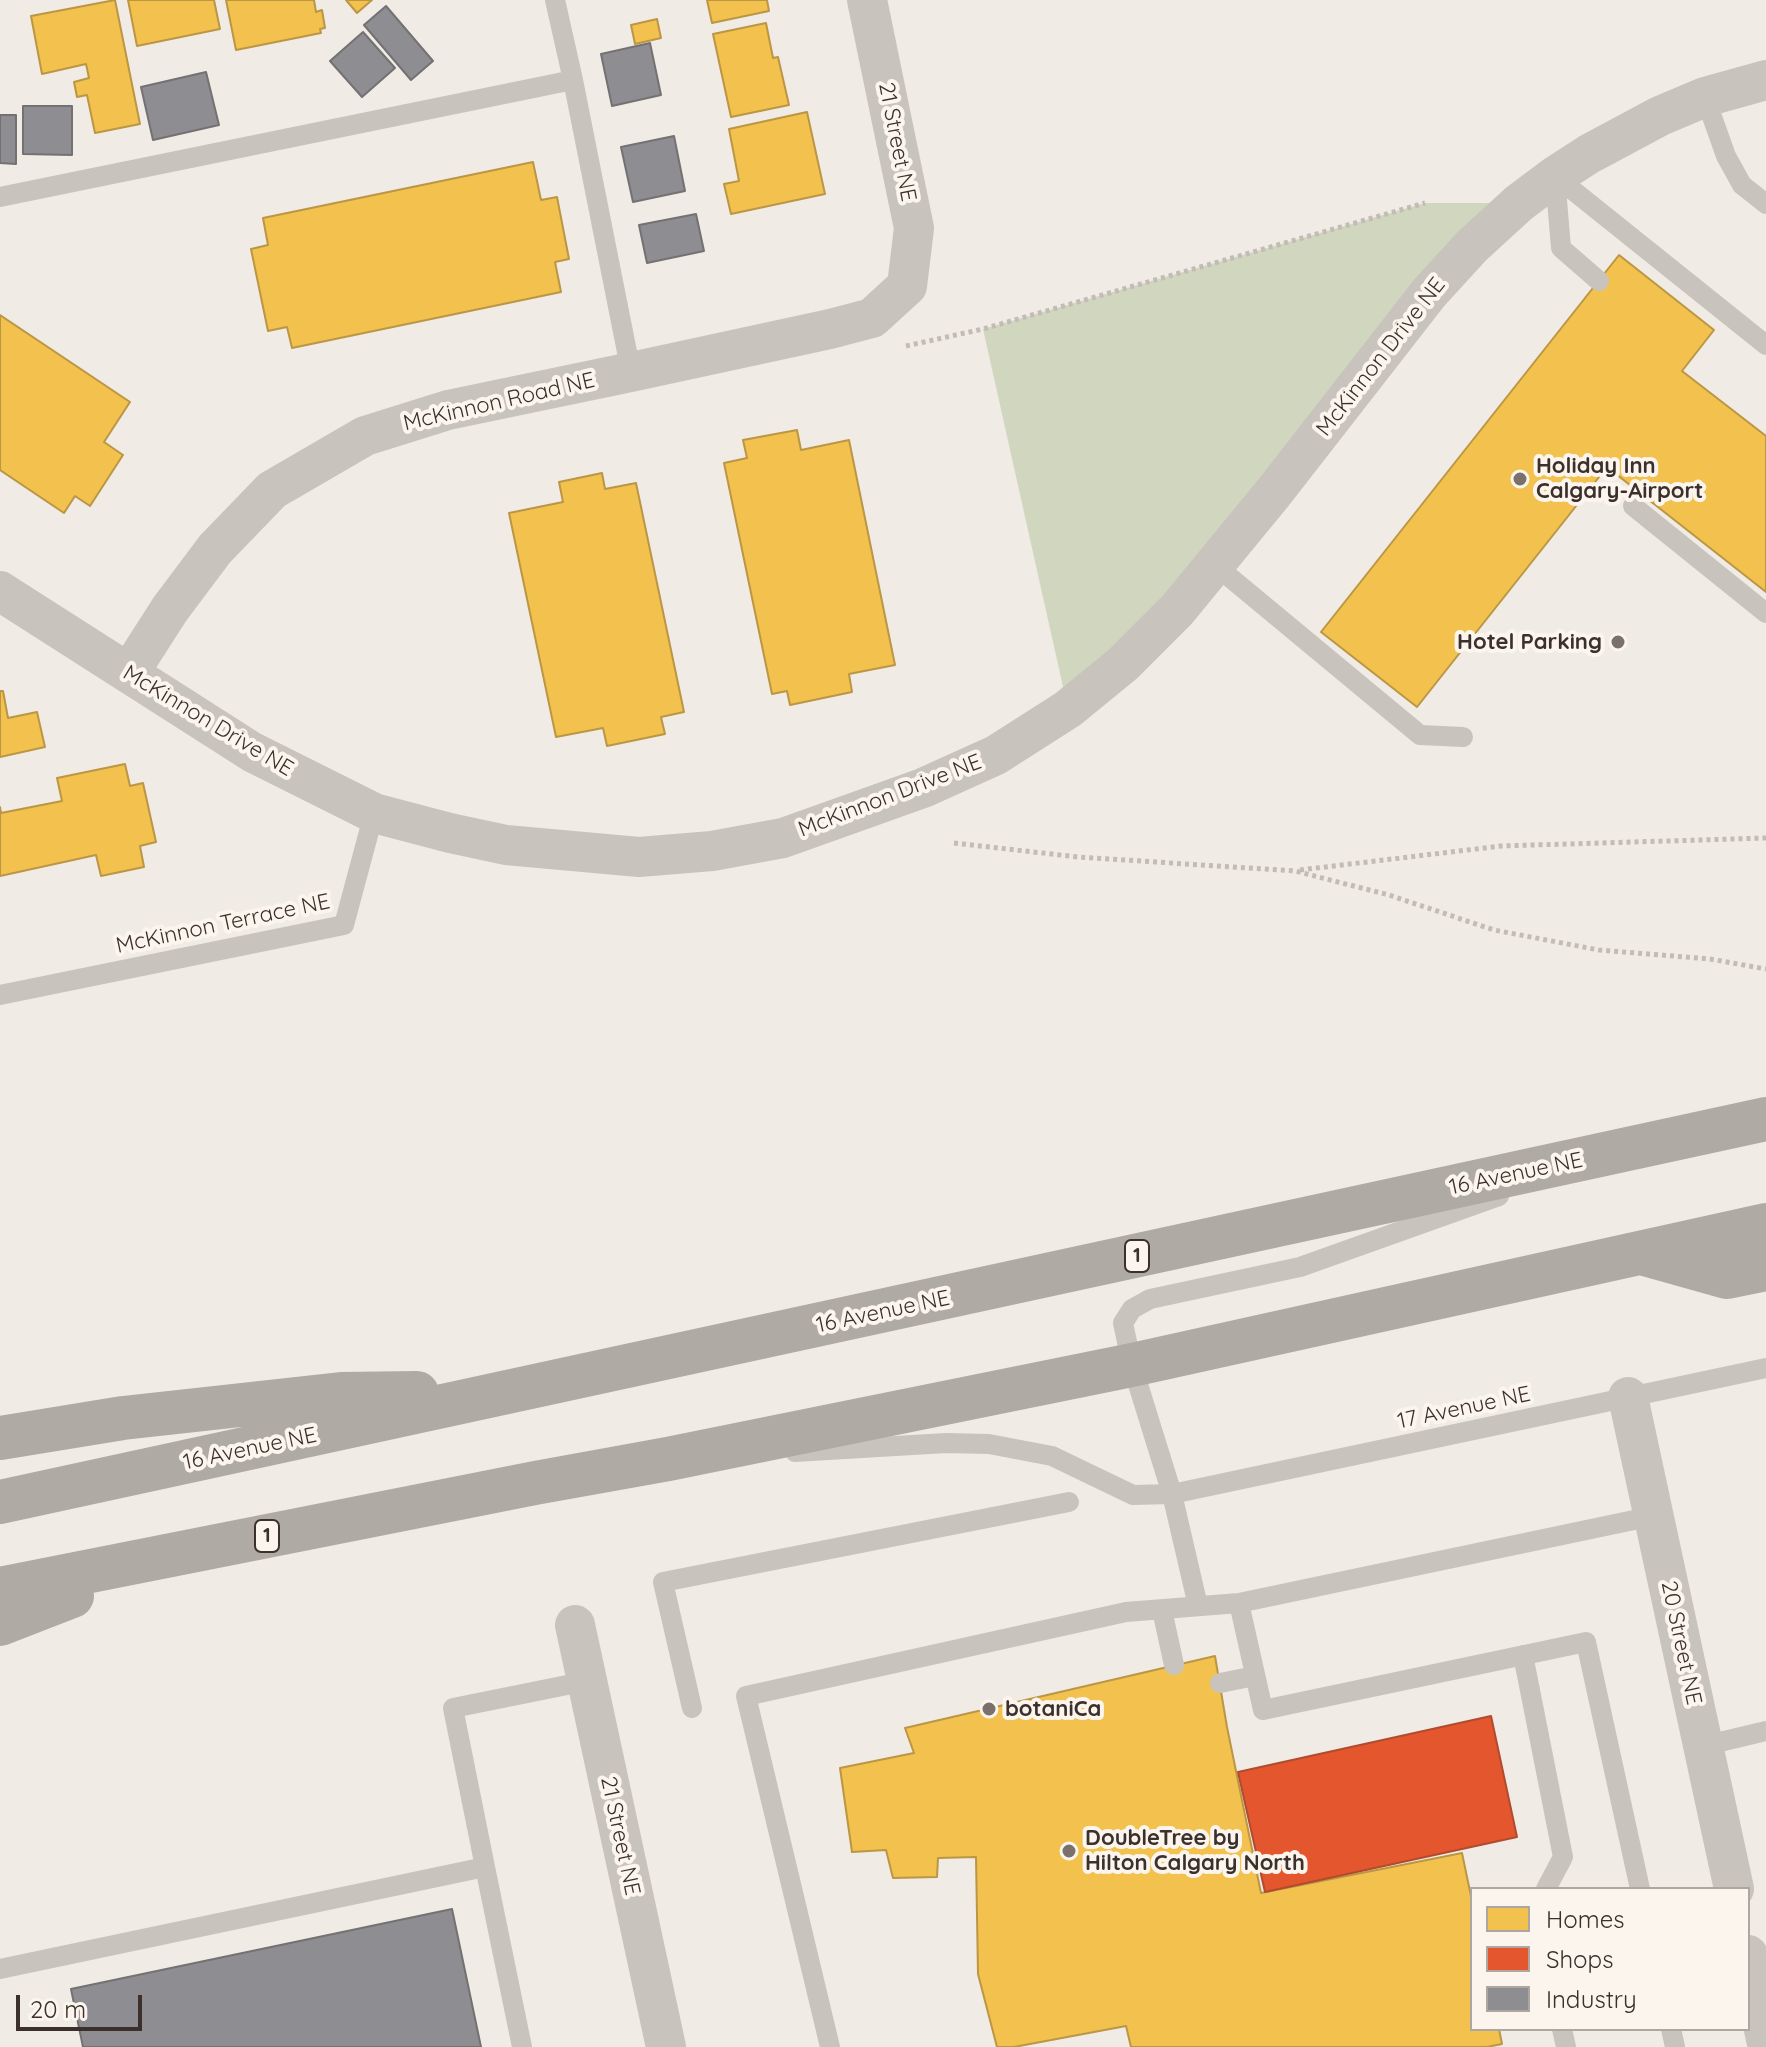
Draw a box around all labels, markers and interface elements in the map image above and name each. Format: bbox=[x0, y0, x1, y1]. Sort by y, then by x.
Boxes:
street label: 21 Street NE bbox=[873, 80, 921, 204]
street label: McKinnon Drive NE bbox=[1311, 272, 1451, 442]
street label: McKinnon Road NE bbox=[401, 367, 597, 437]
place label: Holiday Inn Calgary-Airport bbox=[1536, 453, 1703, 504]
marker: Holiday Inn Calgary-Airport bbox=[1511, 470, 1529, 488]
place label: Hotel Parking bbox=[1457, 629, 1602, 655]
marker: Hotel Parking bbox=[1609, 633, 1627, 651]
street label: McKinnon Drive NE bbox=[118, 660, 298, 782]
street label: McKinnon Drive NE bbox=[795, 749, 985, 843]
street label: McKinnon Terrace NE bbox=[114, 888, 332, 960]
street label: 16 Avenue NE bbox=[1447, 1147, 1585, 1201]
road number: 1 bbox=[1125, 1240, 1149, 1272]
street label: 16 Avenue NE bbox=[814, 1285, 952, 1339]
street label: 17 Avenue NE bbox=[1395, 1381, 1533, 1435]
street label: 16 Avenue NE bbox=[181, 1422, 319, 1476]
road number: 1 bbox=[255, 1520, 279, 1552]
street label: 20 Street NE bbox=[1655, 1579, 1707, 1707]
place label: botaniCa bbox=[1005, 1696, 1101, 1722]
marker: botaniCa bbox=[980, 1700, 998, 1718]
street label: 21 Street NE bbox=[595, 1774, 645, 1898]
place label: DoubleTree by Hilton Calgary North bbox=[1085, 1825, 1305, 1876]
marker: DoubleTree by Hilton Calgary North bbox=[1060, 1842, 1078, 1860]
legend bbox=[1470, 1887, 1750, 2031]
text: Homes bbox=[1546, 1904, 1624, 1934]
text: Shops bbox=[1546, 1944, 1613, 1974]
scale bar bbox=[20, 1979, 146, 2029]
text: Industry bbox=[1546, 1984, 1637, 2014]
text: 20 m bbox=[30, 1994, 86, 2024]

